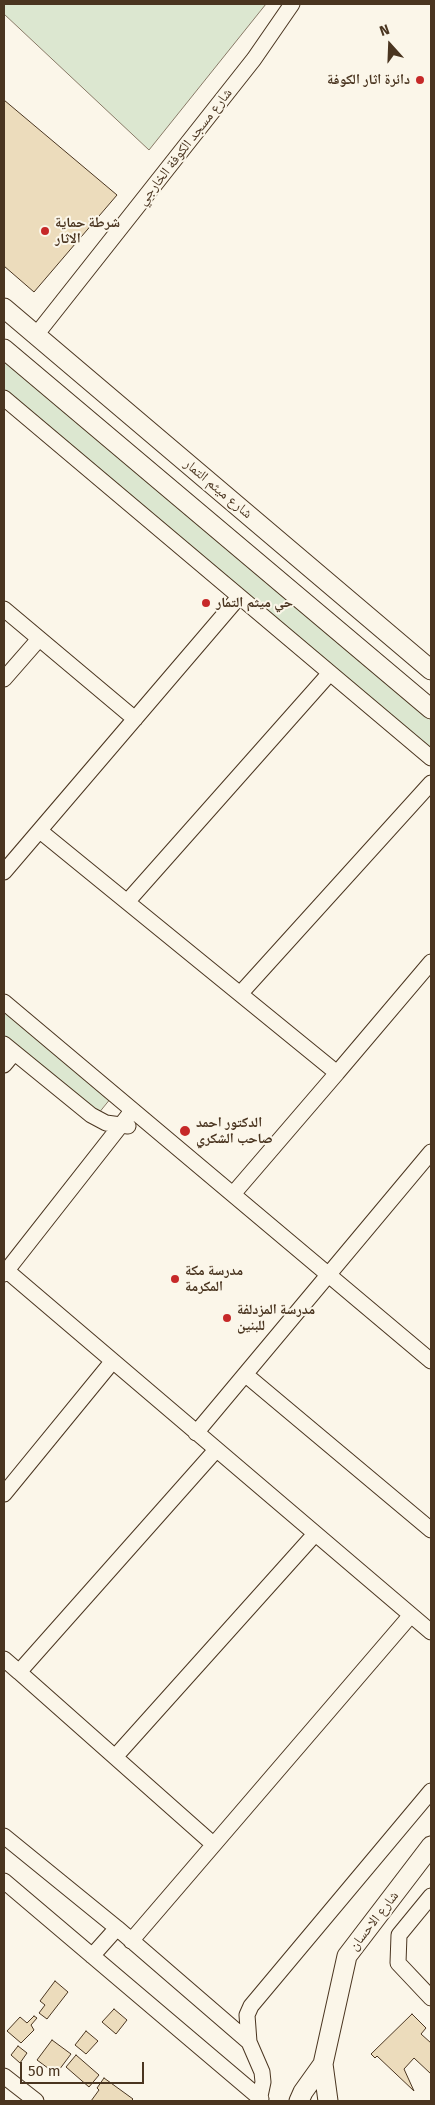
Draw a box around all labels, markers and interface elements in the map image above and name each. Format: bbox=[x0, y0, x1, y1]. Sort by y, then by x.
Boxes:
north arrow bbox=[365, 20, 415, 70]
text: N bbox=[377, 21, 392, 40]
place label: دائرة اثار الكوفة bbox=[327, 72, 410, 88]
marker: دائرة اثار الكوفة bbox=[414, 74, 426, 86]
street label: شارع مسجد الكوفة الخارجي bbox=[134, 85, 236, 209]
place label: شرطة حماية الاثار bbox=[55, 215, 120, 248]
marker: شرطة حماية الاثار bbox=[39, 225, 51, 237]
street label: شارع ميثم التمار bbox=[180, 456, 256, 522]
place label: حي ميثم التمار bbox=[216, 595, 293, 611]
marker: حي ميثم التمار bbox=[200, 597, 212, 609]
place label: الدكتور احمد صاحب الشكري bbox=[196, 1115, 273, 1148]
marker: الدكتور احمد صاحب الشكري bbox=[178, 1124, 192, 1138]
place label: مدرسة مكة المكرمة bbox=[185, 1263, 243, 1295]
marker: مدرسة مكة المكرمة bbox=[169, 1273, 181, 1285]
place label: مدرسة المزدلفة للبنين bbox=[237, 1302, 315, 1334]
marker: مدرسة المزدلفة للبنين bbox=[221, 1312, 233, 1324]
street label: شارع الاحسان bbox=[346, 1888, 402, 1954]
scale bar bbox=[22, 2052, 146, 2084]
text: 50 m bbox=[28, 2062, 61, 2080]

